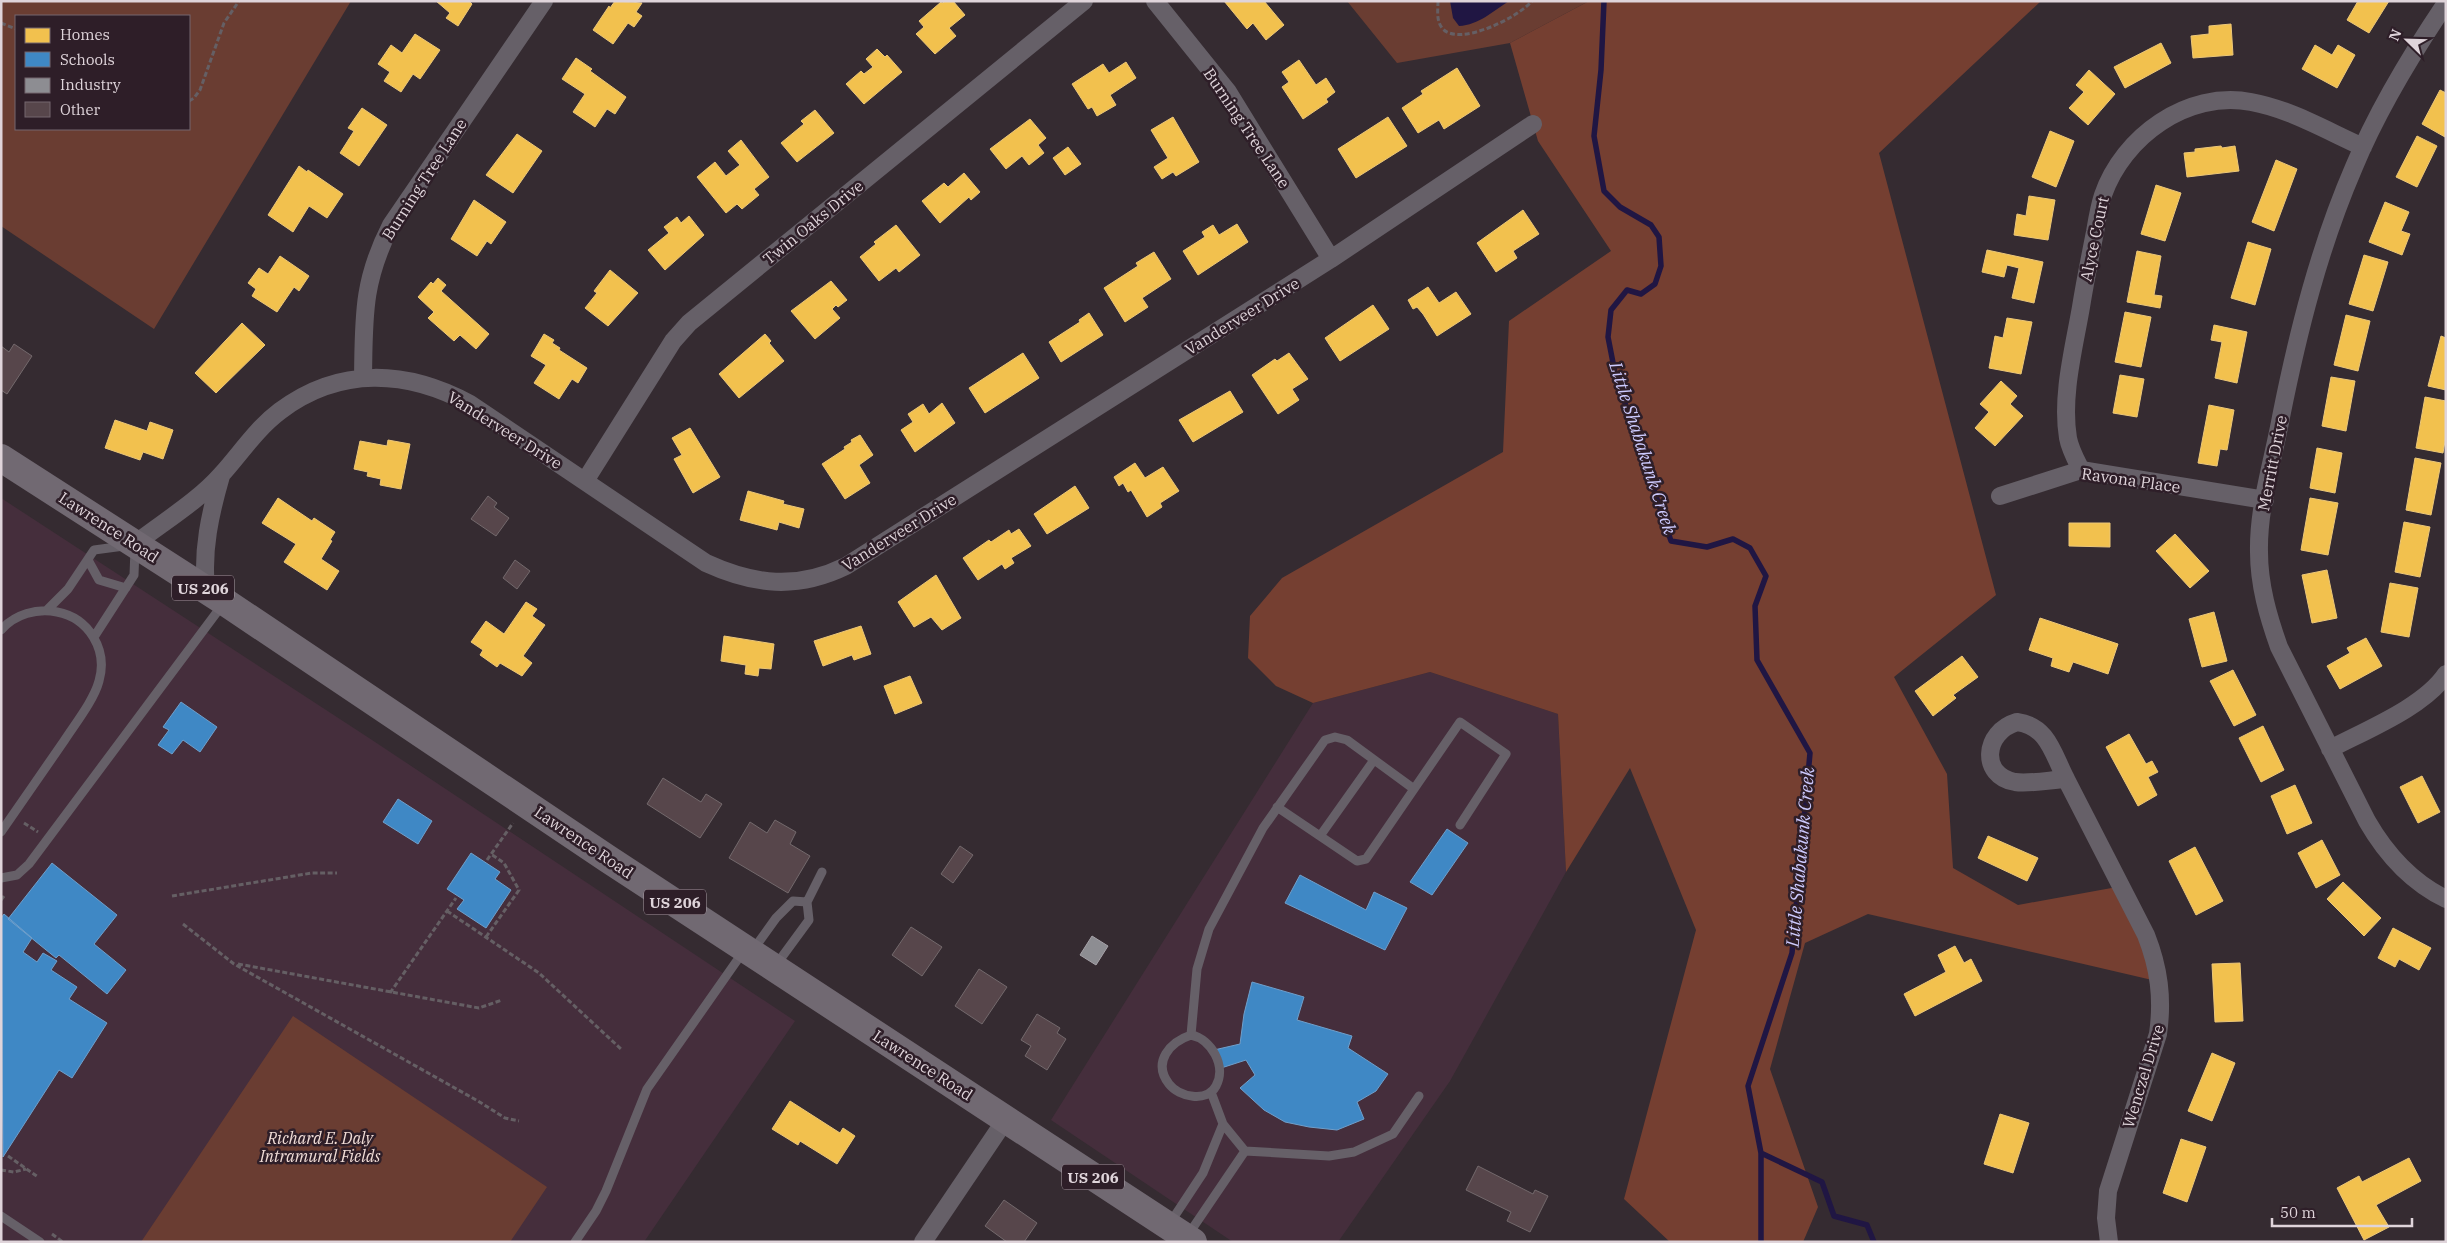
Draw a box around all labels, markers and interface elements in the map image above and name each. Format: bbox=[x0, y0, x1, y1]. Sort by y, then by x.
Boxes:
legend bbox=[15, 15, 190, 130]
north arrow bbox=[2382, 15, 2432, 65]
text: Homes bbox=[60, 25, 110, 44]
text: N bbox=[2385, 26, 2405, 44]
text: Schools bbox=[60, 50, 115, 69]
street label: Burning Tree Lane bbox=[1199, 64, 1295, 192]
text: Industry bbox=[60, 75, 121, 94]
text: Other bbox=[60, 100, 100, 119]
street label: Burning Tree Lane bbox=[377, 115, 471, 243]
street label: Twin Oaks Drive bbox=[759, 175, 867, 269]
street label: Alyce Court bbox=[2075, 194, 2113, 283]
street label: Vanderveer Drive bbox=[1181, 273, 1303, 359]
water label: Little Shabakunk Creek bbox=[1604, 358, 1682, 538]
street label: Vanderveer Drive bbox=[444, 387, 566, 473]
street label: Merritt Drive bbox=[2253, 413, 2291, 513]
street label: Ravona Place bbox=[2080, 463, 2182, 497]
street label: Lawrence Road bbox=[55, 487, 163, 567]
street label: Vanderveer Drive bbox=[838, 489, 960, 575]
road number: US 206 bbox=[172, 576, 234, 600]
water label: Little Shabakunk Creek bbox=[1781, 766, 1819, 949]
street label: Lawrence Road bbox=[531, 802, 637, 883]
road number: US 206 bbox=[644, 890, 706, 914]
street label: Wenczel Drive bbox=[2118, 1022, 2168, 1130]
street label: Lawrence Road bbox=[869, 1025, 977, 1105]
park label: Richard E. Daly Intramural Fields bbox=[259, 1128, 380, 1166]
road number: US 206 bbox=[1062, 1164, 1124, 1190]
scale bar bbox=[2272, 1196, 2412, 1228]
text: 50 m bbox=[2280, 1203, 2316, 1222]

